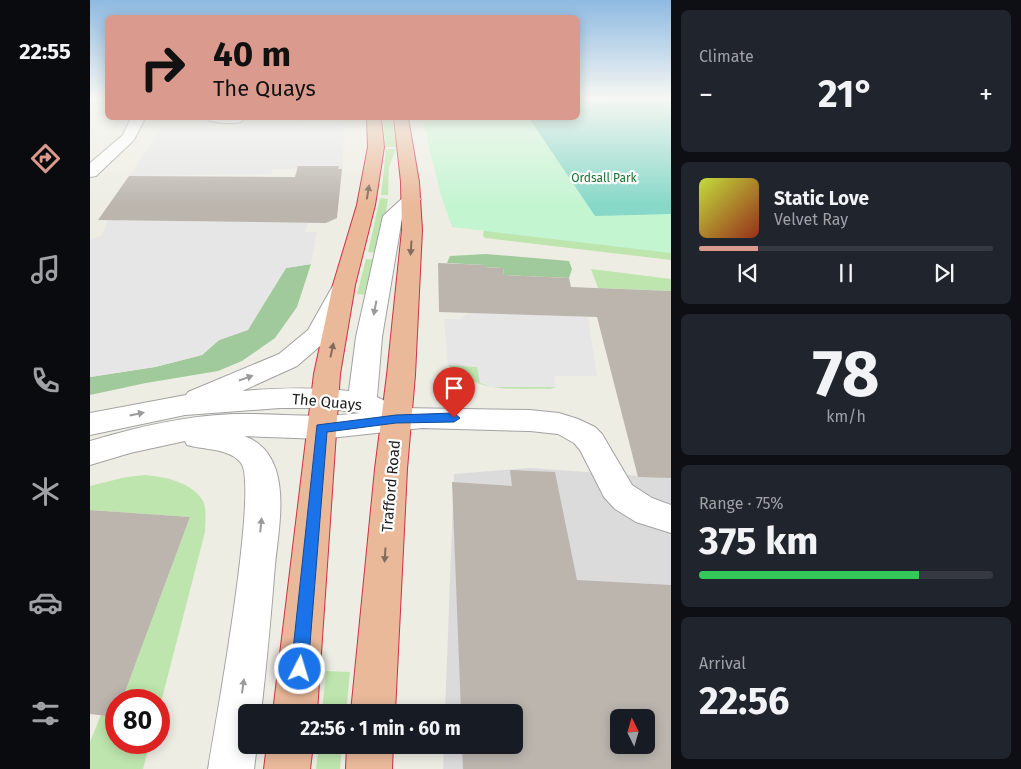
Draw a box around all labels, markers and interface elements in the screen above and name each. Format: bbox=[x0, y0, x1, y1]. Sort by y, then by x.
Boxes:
text: 40 m bbox=[213, 33, 291, 75]
icon: right bbox=[130, 35, 195, 100]
text: 22:55 bbox=[19, 38, 71, 65]
text: Climate bbox=[699, 47, 754, 66]
text: 21° bbox=[818, 71, 874, 117]
text: The Quays bbox=[213, 75, 316, 102]
text: − bbox=[699, 78, 713, 111]
text: + bbox=[979, 78, 993, 111]
icon: directions bbox=[28, 141, 63, 176]
park label: Ordsall Park bbox=[571, 171, 638, 185]
one-way arrow bbox=[365, 184, 373, 200]
text: Static Love bbox=[774, 187, 869, 210]
text: Velvet Ray bbox=[774, 210, 848, 229]
one-way arrow bbox=[406, 240, 414, 256]
icon: music bbox=[28, 252, 63, 287]
icon: previous bbox=[734, 259, 762, 287]
icon: pause bbox=[832, 259, 860, 287]
icon: next bbox=[930, 259, 958, 287]
one-way arrow bbox=[371, 300, 379, 315]
text: 78 bbox=[812, 335, 880, 413]
one-way arrow bbox=[328, 343, 336, 358]
icon: phone bbox=[28, 363, 63, 398]
pin bbox=[433, 367, 475, 418]
one-way arrow bbox=[238, 374, 253, 381]
icon: arrive bbox=[440, 374, 468, 402]
street label: The Quays bbox=[291, 390, 363, 414]
text: km/h bbox=[826, 407, 866, 426]
one-way arrow bbox=[130, 410, 145, 418]
street label: Trafford Road bbox=[378, 439, 404, 533]
icon: climate bbox=[28, 474, 63, 509]
text: Range · 75% bbox=[699, 494, 783, 513]
one-way arrow bbox=[258, 516, 266, 532]
text: 375 km bbox=[699, 518, 818, 564]
one-way arrow bbox=[381, 547, 389, 563]
icon: car bbox=[28, 585, 63, 620]
position arrow bbox=[273, 642, 325, 694]
text: Arrival bbox=[699, 654, 746, 673]
one-way arrow bbox=[239, 678, 247, 694]
text: 22:56 bbox=[699, 678, 790, 724]
speed limit sign: 80 bbox=[105, 689, 170, 754]
icon: filters bbox=[28, 696, 63, 731]
north arrow bbox=[610, 709, 655, 754]
map controls bbox=[610, 709, 655, 754]
text: 22:56 · 1 min · 60 m bbox=[300, 717, 461, 740]

